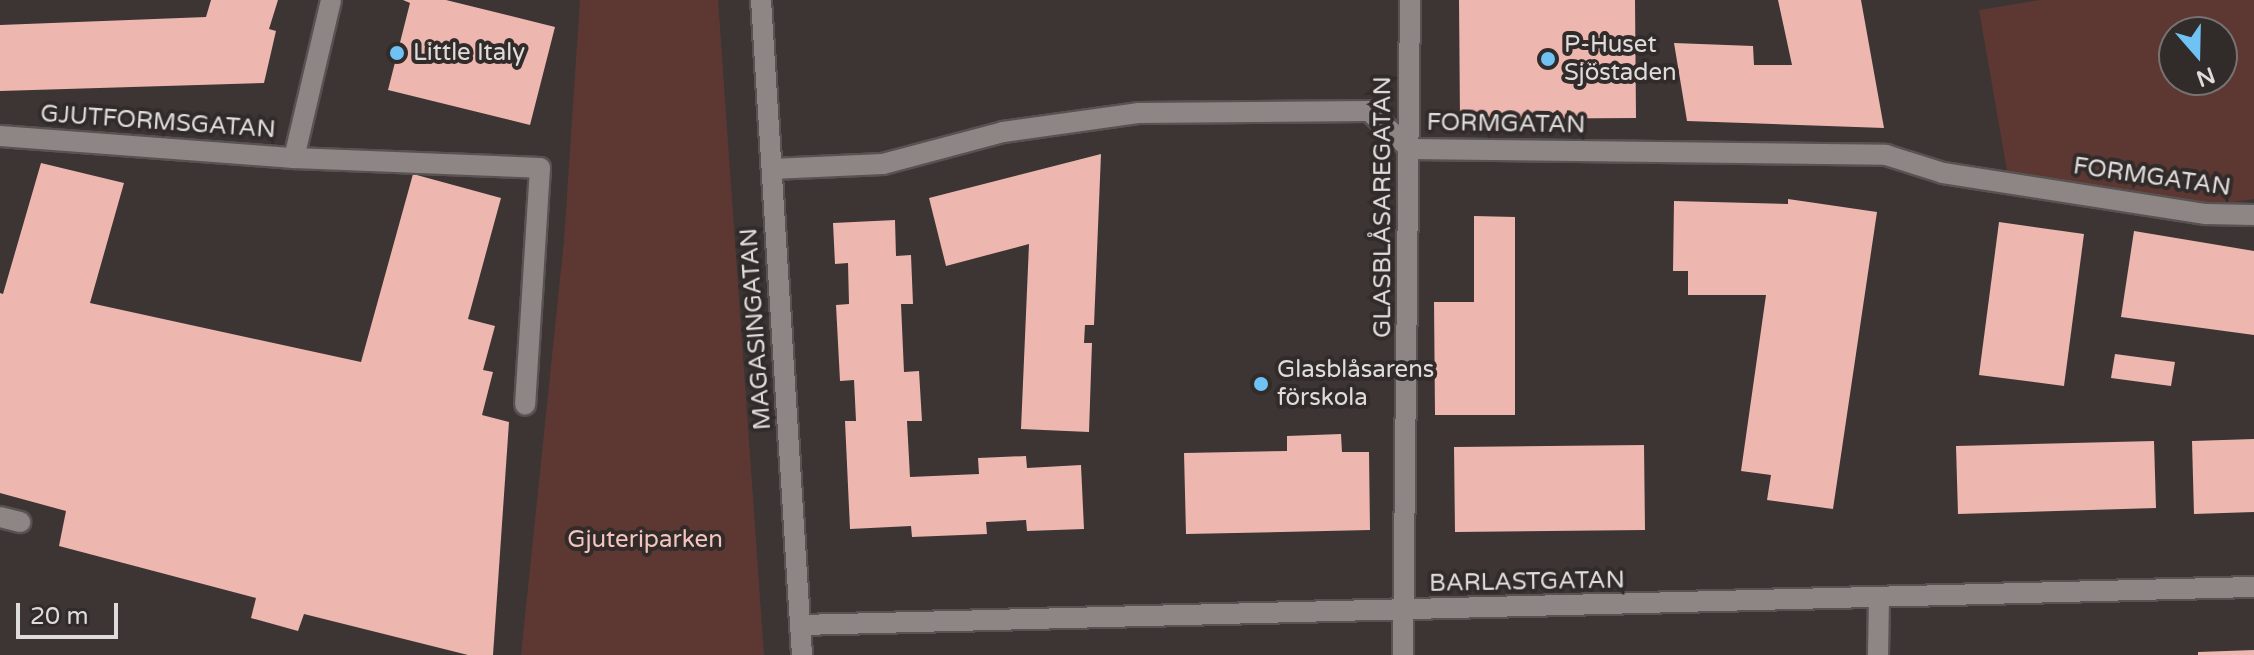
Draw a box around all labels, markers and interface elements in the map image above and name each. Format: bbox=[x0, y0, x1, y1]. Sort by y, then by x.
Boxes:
north arrow bbox=[2158, 16, 2238, 96]
place label: P-Huset Sjöstaden bbox=[1564, 31, 1677, 87]
place label: Little Italy bbox=[413, 39, 525, 67]
marker: Little Italy bbox=[388, 44, 406, 62]
marker: P-Huset Sjöstaden bbox=[1539, 50, 1557, 68]
text: N bbox=[2193, 61, 2218, 92]
street label: GLASBLÅSAREGATAN bbox=[1369, 76, 1397, 338]
street label: GJUTFORMSGATAN bbox=[39, 99, 277, 145]
street label: FORMGATAN bbox=[1426, 108, 1586, 140]
street label: FORMGATAN bbox=[2071, 152, 2233, 202]
street label: MAGASINGATAN bbox=[735, 227, 777, 431]
place label: Glasblåsarens förskola bbox=[1277, 356, 1434, 412]
marker: Glasblåsarens förskola bbox=[1252, 375, 1270, 393]
park label: Gjuteriparken bbox=[567, 526, 723, 554]
street label: BARLASTGATAN bbox=[1429, 566, 1625, 598]
scale bar bbox=[20, 587, 122, 637]
text: 20 m bbox=[30, 602, 88, 631]

